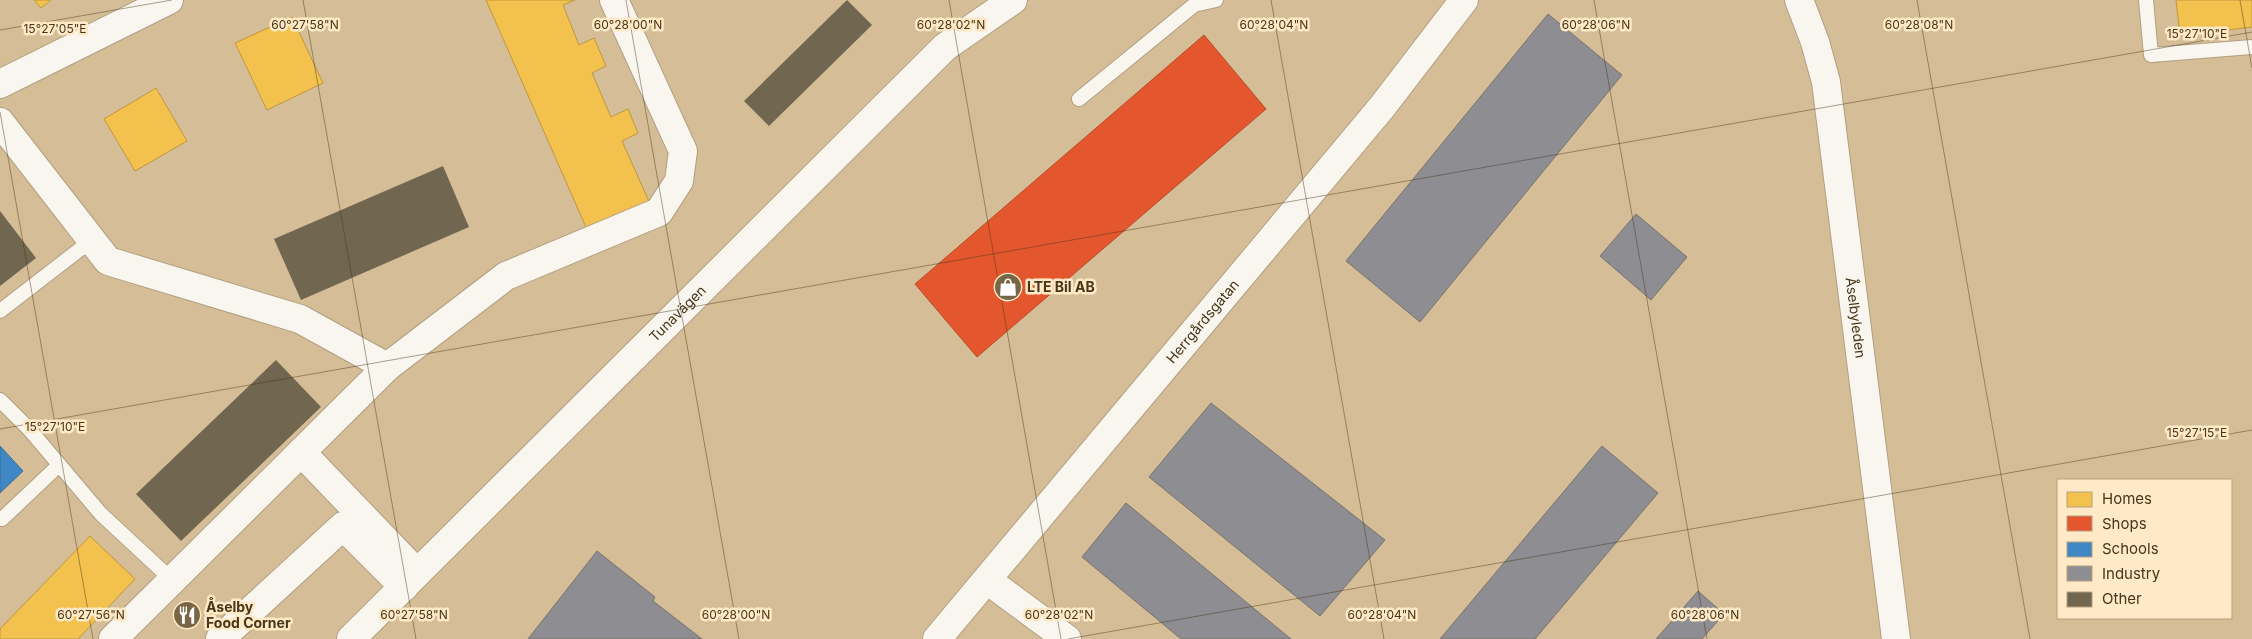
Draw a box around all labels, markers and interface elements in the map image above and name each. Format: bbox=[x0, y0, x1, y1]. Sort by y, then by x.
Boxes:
text: 60°27'58"N bbox=[271, 17, 339, 32]
text: 60°28'00"N bbox=[594, 17, 662, 32]
text: 60°28'02"N bbox=[917, 17, 985, 32]
text: 60°28'04"N bbox=[1240, 17, 1308, 32]
text: 60°28'06"N bbox=[1562, 17, 1630, 32]
text: 60°28'08"N bbox=[1885, 17, 1953, 32]
text: 15°27'05"E bbox=[23, 21, 87, 36]
text: 15°27'10"E bbox=[2167, 26, 2227, 41]
shop icon: LTE Bil AB bbox=[993, 272, 1023, 302]
street label: Herrgårdsgatan bbox=[1162, 276, 1242, 366]
street label: Åselbyleden bbox=[1843, 276, 1870, 359]
place label: LTE Bil AB bbox=[1027, 278, 1095, 295]
street label: Tunavägen bbox=[645, 281, 709, 345]
text: 15°27'10"E bbox=[25, 419, 85, 434]
text: 15°27'15"E bbox=[2167, 425, 2227, 440]
legend bbox=[2057, 479, 2232, 619]
text: Homes bbox=[2102, 489, 2152, 508]
text: Shops bbox=[2102, 514, 2147, 533]
text: Schools bbox=[2102, 539, 2159, 558]
text: Industry bbox=[2102, 564, 2161, 583]
text: Other bbox=[2102, 589, 2142, 608]
place label: Åselby Food Corner bbox=[206, 597, 291, 631]
restaurant icon: Åselby Food Corner bbox=[172, 600, 202, 630]
text: 60°27'56"N bbox=[57, 607, 125, 622]
text: 60°27'58"N bbox=[380, 607, 448, 622]
text: 60°28'00"N bbox=[702, 607, 770, 622]
text: 60°28'02"N bbox=[1025, 607, 1093, 622]
text: 60°28'04"N bbox=[1348, 607, 1416, 622]
text: 60°28'06"N bbox=[1671, 607, 1739, 622]

